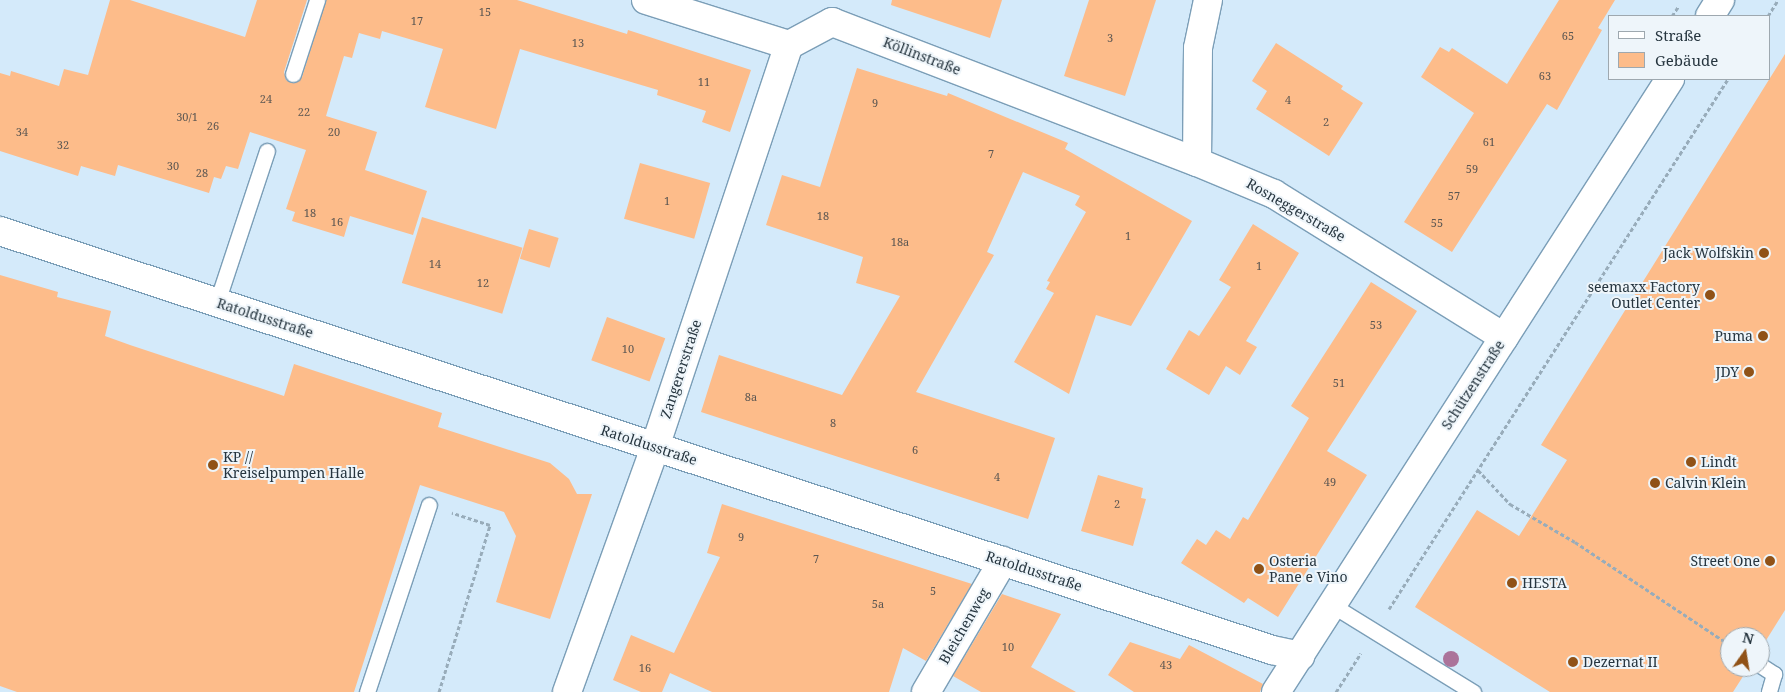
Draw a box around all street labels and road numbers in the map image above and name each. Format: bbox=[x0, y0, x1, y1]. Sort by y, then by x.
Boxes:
street label: Köllinstraße bbox=[881, 34, 963, 78]
street label: Rosneggerstraße bbox=[1244, 175, 1348, 245]
street label: Ratoldusstraße bbox=[215, 295, 315, 341]
street label: Zangererstraße bbox=[657, 317, 705, 421]
street label: Schützenstraße bbox=[1438, 337, 1508, 433]
street label: Ratoldusstraße bbox=[599, 422, 699, 468]
street label: Ratoldusstraße bbox=[984, 548, 1084, 594]
street label: Bleichenweg bbox=[936, 585, 992, 667]

